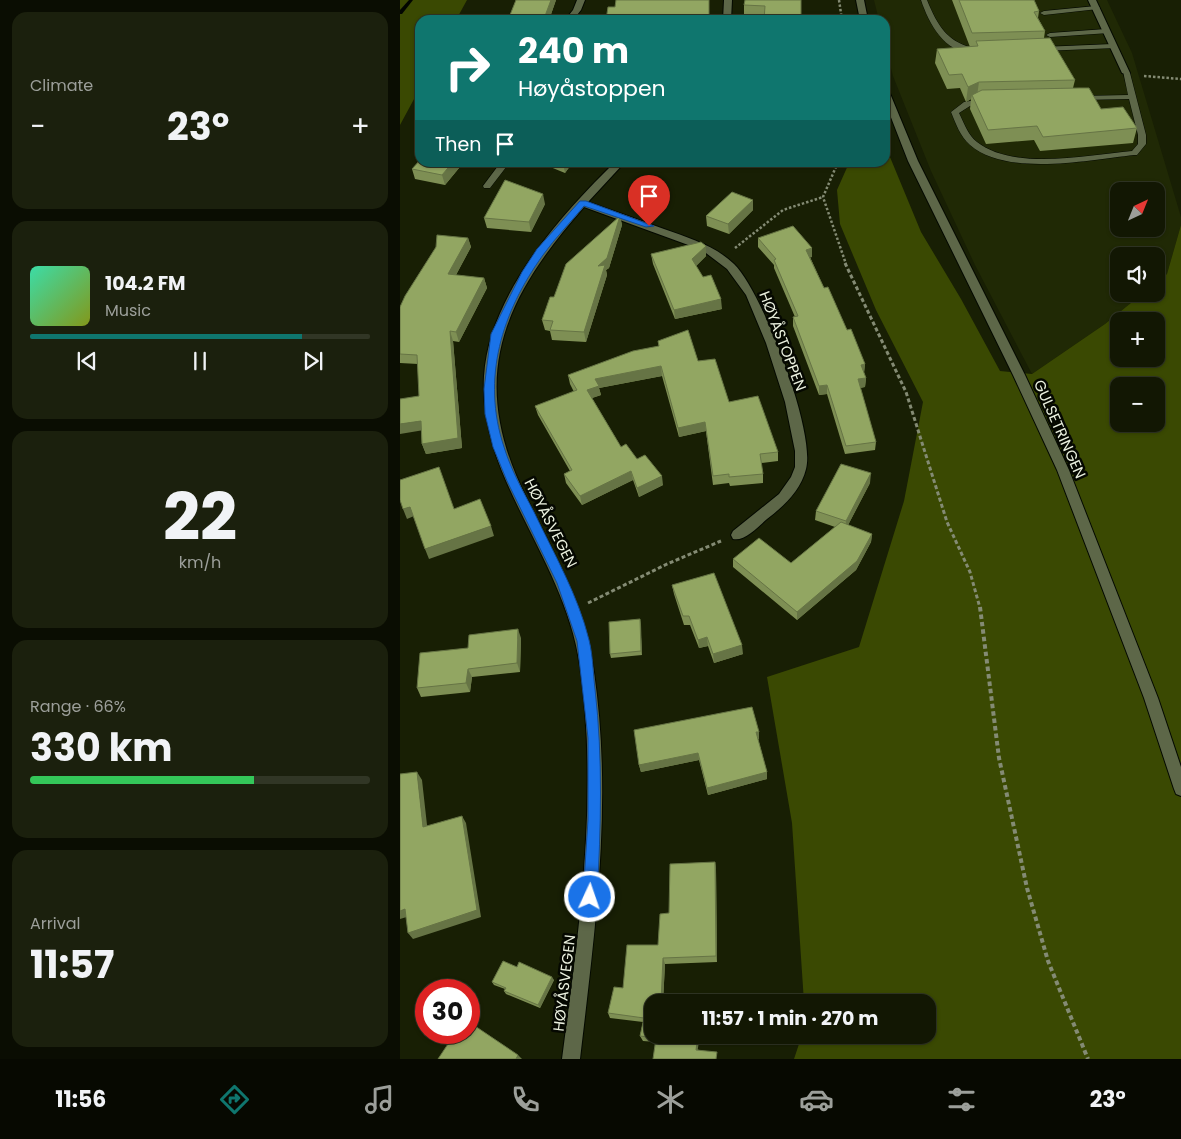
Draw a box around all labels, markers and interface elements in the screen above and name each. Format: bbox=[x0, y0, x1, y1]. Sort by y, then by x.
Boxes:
text: 240 m bbox=[518, 26, 629, 75]
icon: right bbox=[435, 35, 500, 100]
text: Høyåstoppen bbox=[518, 73, 666, 104]
text: Climate bbox=[30, 74, 93, 97]
text: 23° bbox=[167, 100, 229, 153]
text: − bbox=[30, 107, 45, 146]
text: + bbox=[351, 107, 370, 146]
icon: arrive bbox=[491, 130, 519, 158]
text: Then bbox=[435, 131, 481, 158]
pin bbox=[628, 175, 670, 226]
icon: arrive bbox=[635, 182, 663, 210]
north arrow bbox=[1110, 182, 1165, 238]
map controls bbox=[1110, 182, 1165, 432]
button: sound bbox=[1110, 247, 1165, 302]
text: 104.2 FM bbox=[105, 270, 185, 297]
street label: HØYÅSTOPPEN bbox=[754, 288, 812, 394]
text: Music bbox=[105, 299, 151, 322]
button: + bbox=[1110, 312, 1165, 367]
icon: previous bbox=[73, 347, 101, 375]
icon: pause bbox=[186, 347, 214, 375]
icon: next bbox=[299, 347, 327, 375]
street label: GULSETRINGEN bbox=[1029, 376, 1091, 482]
button: − bbox=[1110, 377, 1165, 432]
text: 22 bbox=[163, 472, 237, 563]
street label: HØYÅSVEGEN bbox=[519, 475, 583, 571]
text: km/h bbox=[179, 551, 221, 574]
text: Range · 66% bbox=[30, 695, 126, 718]
text: 330 km bbox=[30, 721, 173, 774]
position arrow bbox=[563, 870, 615, 922]
text: Arrival bbox=[30, 912, 80, 935]
street label: HØYÅSVEGEN bbox=[548, 933, 580, 1033]
text: 11:57 bbox=[30, 938, 114, 991]
speed limit sign: 30 bbox=[415, 979, 480, 1044]
text: 11:57 · 1 min · 270 m bbox=[702, 1005, 878, 1032]
icon: directions bbox=[217, 1082, 252, 1117]
icon: music bbox=[362, 1082, 397, 1117]
icon: phone bbox=[508, 1082, 543, 1117]
icon: climate bbox=[653, 1082, 688, 1117]
icon: car bbox=[799, 1082, 834, 1117]
icon: filters bbox=[944, 1082, 979, 1117]
text: 11:56 bbox=[55, 1084, 106, 1115]
text: 23° bbox=[1090, 1084, 1126, 1115]

